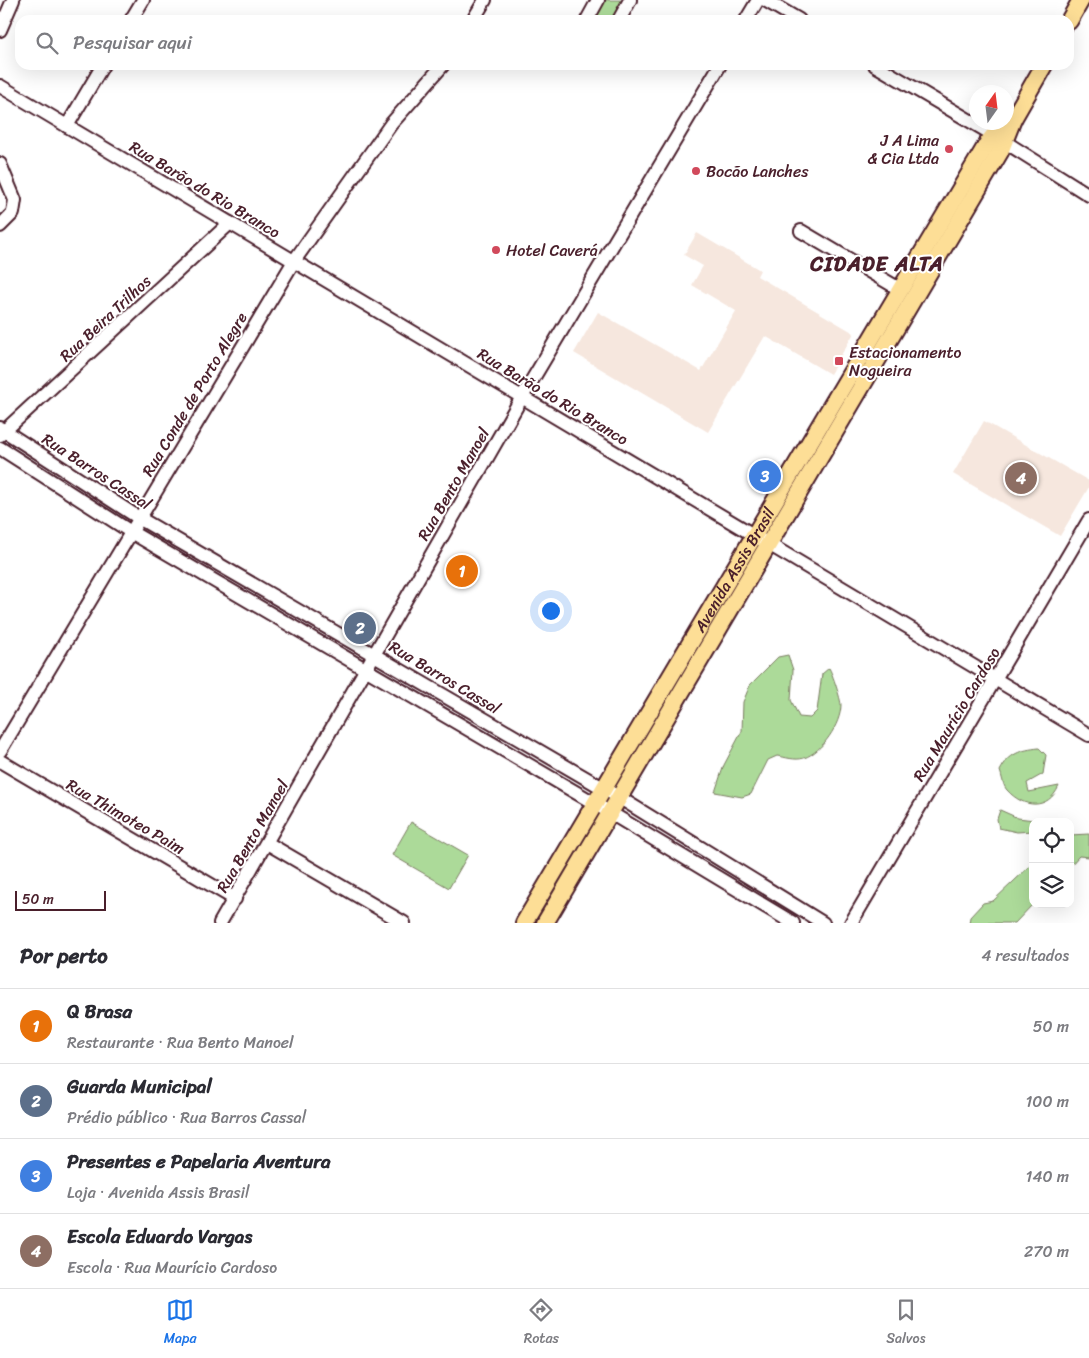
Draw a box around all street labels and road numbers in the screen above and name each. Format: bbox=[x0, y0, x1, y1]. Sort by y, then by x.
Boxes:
street label: Rua Barão do Rio Branco bbox=[123, 133, 286, 246]
street label: Rua Beira Trilhos bbox=[52, 267, 159, 369]
street label: Rua Conde de Porto Alegre bbox=[134, 306, 255, 482]
street label: Rua Barão do Rio Branco bbox=[471, 340, 634, 453]
street label: Rua Bento Manoel bbox=[409, 422, 498, 546]
street label: Rua Barros Cassal bbox=[36, 425, 158, 518]
street label: Avenida Assis Brasil bbox=[685, 501, 783, 639]
street label: Rua Barros Cassal bbox=[383, 633, 507, 723]
street label: Rua Maurício Cardoso bbox=[905, 641, 1008, 787]
street label: Rua Thimoteo Paim bbox=[61, 771, 191, 862]
street label: Rua Bento Manoel bbox=[208, 774, 297, 898]

